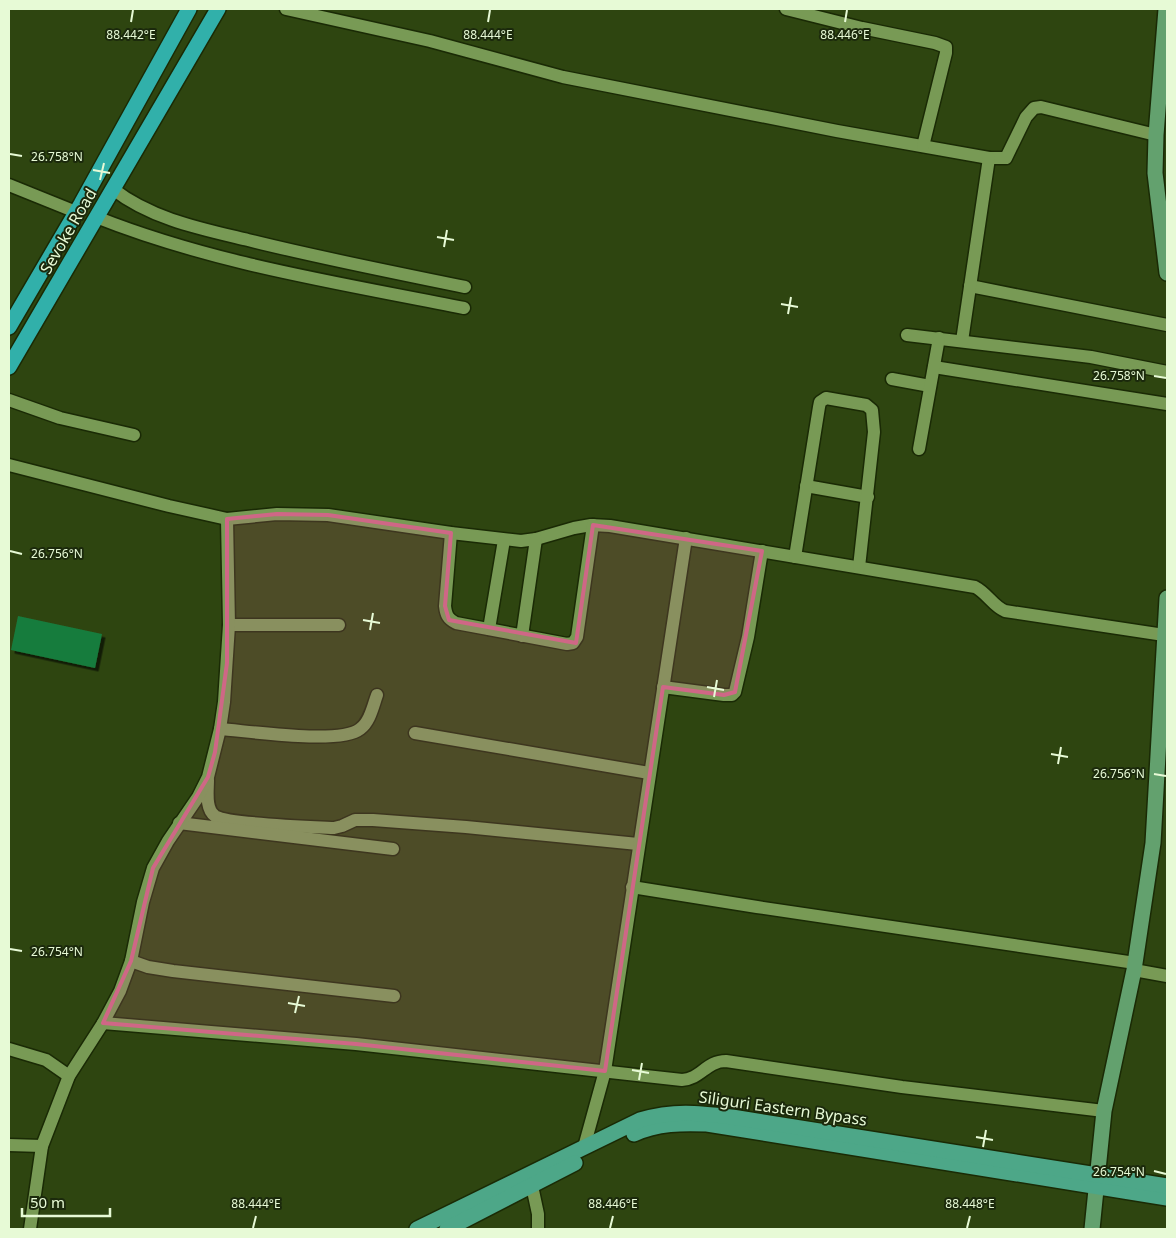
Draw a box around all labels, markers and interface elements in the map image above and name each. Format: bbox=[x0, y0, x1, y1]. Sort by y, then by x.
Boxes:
text: 88.442°E bbox=[106, 26, 156, 43]
text: 88.444°E bbox=[463, 26, 513, 43]
text: 88.446°E bbox=[820, 26, 870, 43]
text: 26.758°N bbox=[31, 148, 83, 165]
street label: Sevoke Road bbox=[35, 184, 101, 278]
text: 26.758°N bbox=[1093, 367, 1145, 384]
text: 26.756°N bbox=[31, 545, 83, 562]
text: 26.756°N bbox=[1093, 765, 1145, 782]
text: 26.754°N bbox=[31, 943, 83, 960]
street label: Siliguri Eastern Bypass bbox=[698, 1085, 868, 1131]
text: 26.754°N bbox=[1093, 1163, 1145, 1180]
scale bar bbox=[22, 1186, 110, 1218]
text: 50 m bbox=[30, 1192, 65, 1212]
text: 88.444°E bbox=[231, 1195, 281, 1212]
text: 88.446°E bbox=[588, 1195, 638, 1212]
text: 88.448°E bbox=[945, 1195, 995, 1212]

